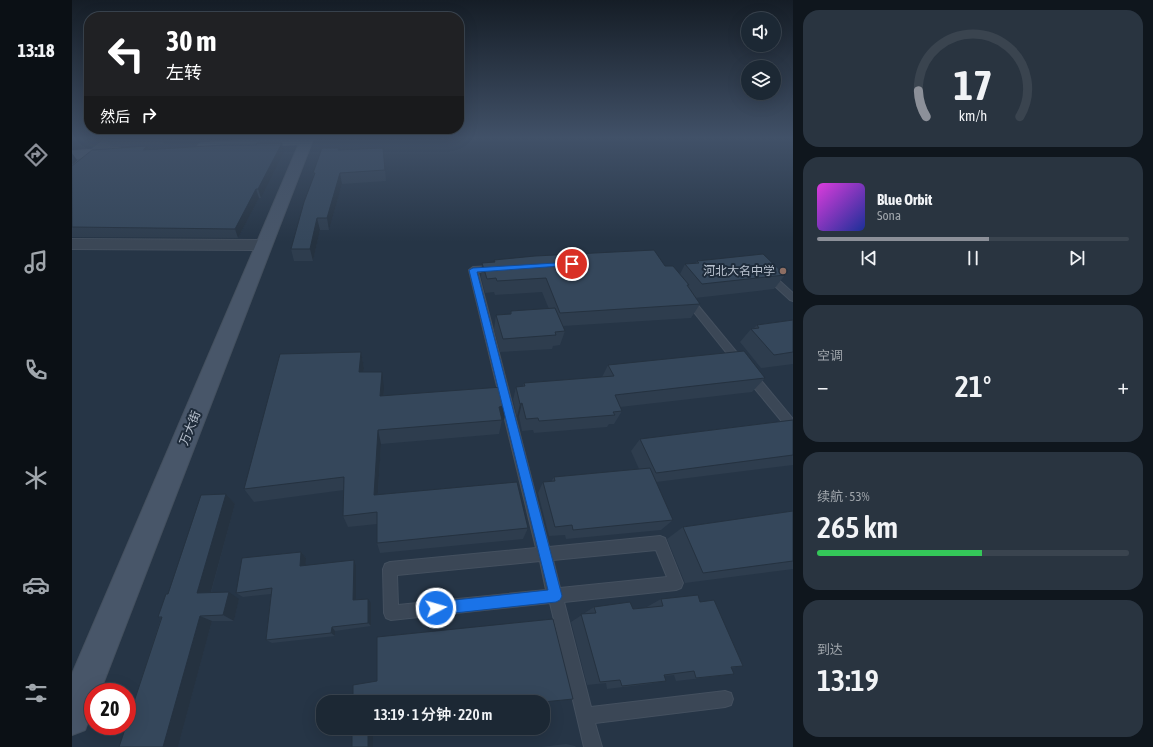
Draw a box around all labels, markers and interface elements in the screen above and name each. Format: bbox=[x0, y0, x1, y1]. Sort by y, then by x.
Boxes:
map controls bbox=[741, 12, 781, 100]
button: sound bbox=[741, 12, 781, 52]
text: 30 m bbox=[166, 25, 216, 57]
icon: left bbox=[100, 28, 152, 80]
text: 13:18 bbox=[17, 40, 55, 61]
button: layers bbox=[741, 60, 781, 100]
text: 17 bbox=[953, 61, 993, 109]
text: 左转 bbox=[166, 62, 202, 83]
icon: right bbox=[138, 104, 160, 126]
text: km/h bbox=[959, 107, 987, 123]
text: 然后 bbox=[100, 108, 130, 125]
icon: directions bbox=[22, 141, 50, 169]
text: Blue Orbit bbox=[877, 191, 932, 208]
text: Sona bbox=[877, 208, 901, 223]
pin bbox=[555, 247, 589, 281]
icon: previous bbox=[858, 247, 880, 269]
icon: pause bbox=[962, 247, 984, 269]
icon: next bbox=[1066, 247, 1088, 269]
icon: music bbox=[22, 248, 50, 276]
icon: arrive bbox=[561, 253, 583, 275]
place label: 河北大名中学 bbox=[703, 264, 775, 278]
marker: 河北大名中学 bbox=[778, 266, 788, 276]
text: 空调 bbox=[817, 348, 843, 363]
icon: phone bbox=[22, 356, 50, 384]
text: 21° bbox=[955, 369, 991, 403]
text: − bbox=[817, 373, 828, 399]
text: + bbox=[1118, 373, 1129, 399]
street label: 万大街 bbox=[177, 409, 203, 447]
icon: climate bbox=[22, 464, 50, 492]
text: 续航 · 53% bbox=[817, 489, 870, 504]
text: 265 km bbox=[817, 510, 898, 544]
icon: car bbox=[22, 571, 50, 599]
position arrow bbox=[415, 587, 457, 629]
text: 到达 bbox=[817, 642, 843, 657]
text: 13:19 bbox=[817, 663, 879, 697]
icon: filters bbox=[22, 679, 50, 707]
speed limit sign: 20 bbox=[84, 683, 136, 735]
text: 13:19 · 1 分钟 · 220 m bbox=[374, 706, 492, 723]

